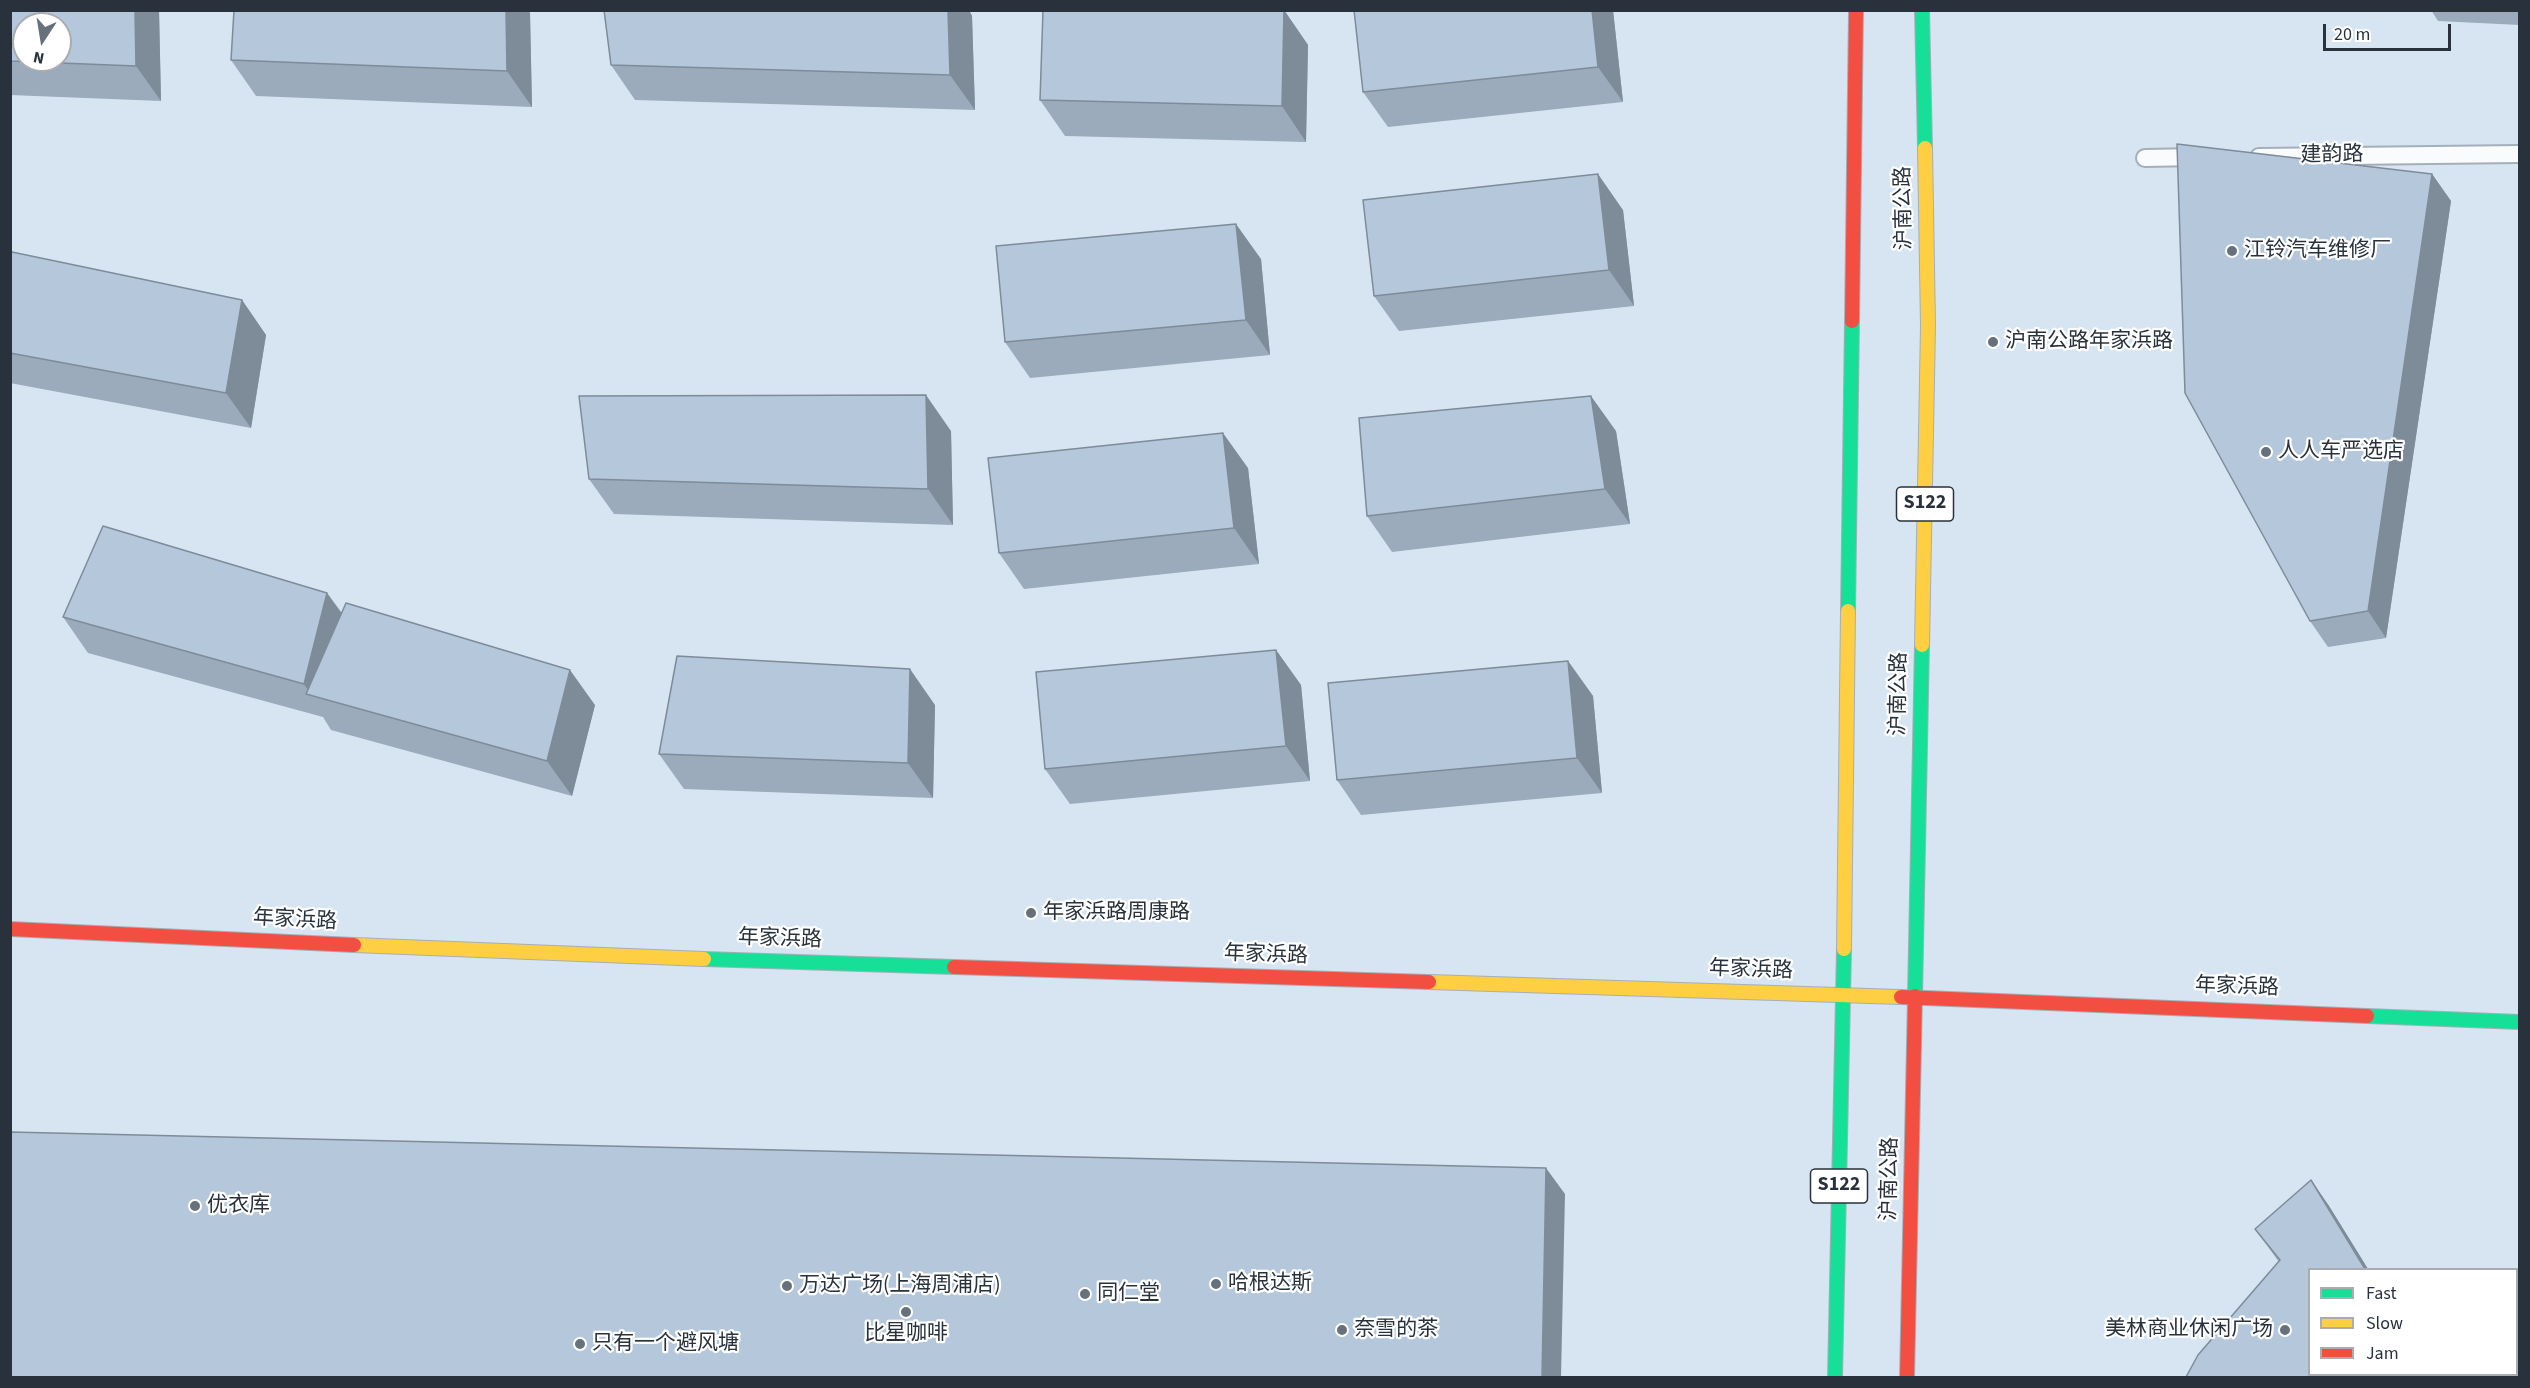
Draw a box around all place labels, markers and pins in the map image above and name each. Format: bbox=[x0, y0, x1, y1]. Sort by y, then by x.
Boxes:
place label: 江铃汽车维修厂 bbox=[2244, 238, 2391, 264]
marker: 江铃汽车维修厂 bbox=[2225, 244, 2239, 258]
place label: 沪南公路年家浜路 bbox=[2005, 329, 2173, 355]
marker: 沪南公路年家浜路 bbox=[1986, 335, 2000, 349]
place label: 人人车严选店 bbox=[2278, 439, 2404, 465]
marker: 人人车严选店 bbox=[2259, 445, 2273, 459]
place label: 年家浜路周康路 bbox=[1043, 900, 1190, 926]
marker: 年家浜路周康路 bbox=[1024, 906, 1038, 920]
place label: 优衣库 bbox=[207, 1193, 270, 1219]
marker: 优衣库 bbox=[188, 1199, 202, 1213]
place label: 哈根达斯 bbox=[1228, 1271, 1312, 1297]
place label: 万达广场(上海周浦店) bbox=[799, 1273, 1001, 1299]
marker: 哈根达斯 bbox=[1209, 1277, 1223, 1291]
marker: 万达广场(上海周浦店) bbox=[780, 1279, 794, 1293]
place label: 同仁堂 bbox=[1097, 1281, 1160, 1307]
marker: 同仁堂 bbox=[1078, 1287, 1092, 1301]
marker: 比星咖啡 bbox=[899, 1305, 913, 1319]
place label: 奈雪的茶 bbox=[1354, 1317, 1438, 1343]
place label: 美林商业休闲广场 bbox=[2105, 1317, 2273, 1343]
place label: 比星咖啡 bbox=[864, 1321, 948, 1347]
marker: 奈雪的茶 bbox=[1335, 1323, 1349, 1337]
marker: 美林商业休闲广场 bbox=[2278, 1323, 2292, 1337]
place label: 只有一个避风塘 bbox=[592, 1331, 739, 1357]
marker: 只有一个避风塘 bbox=[573, 1337, 587, 1351]

